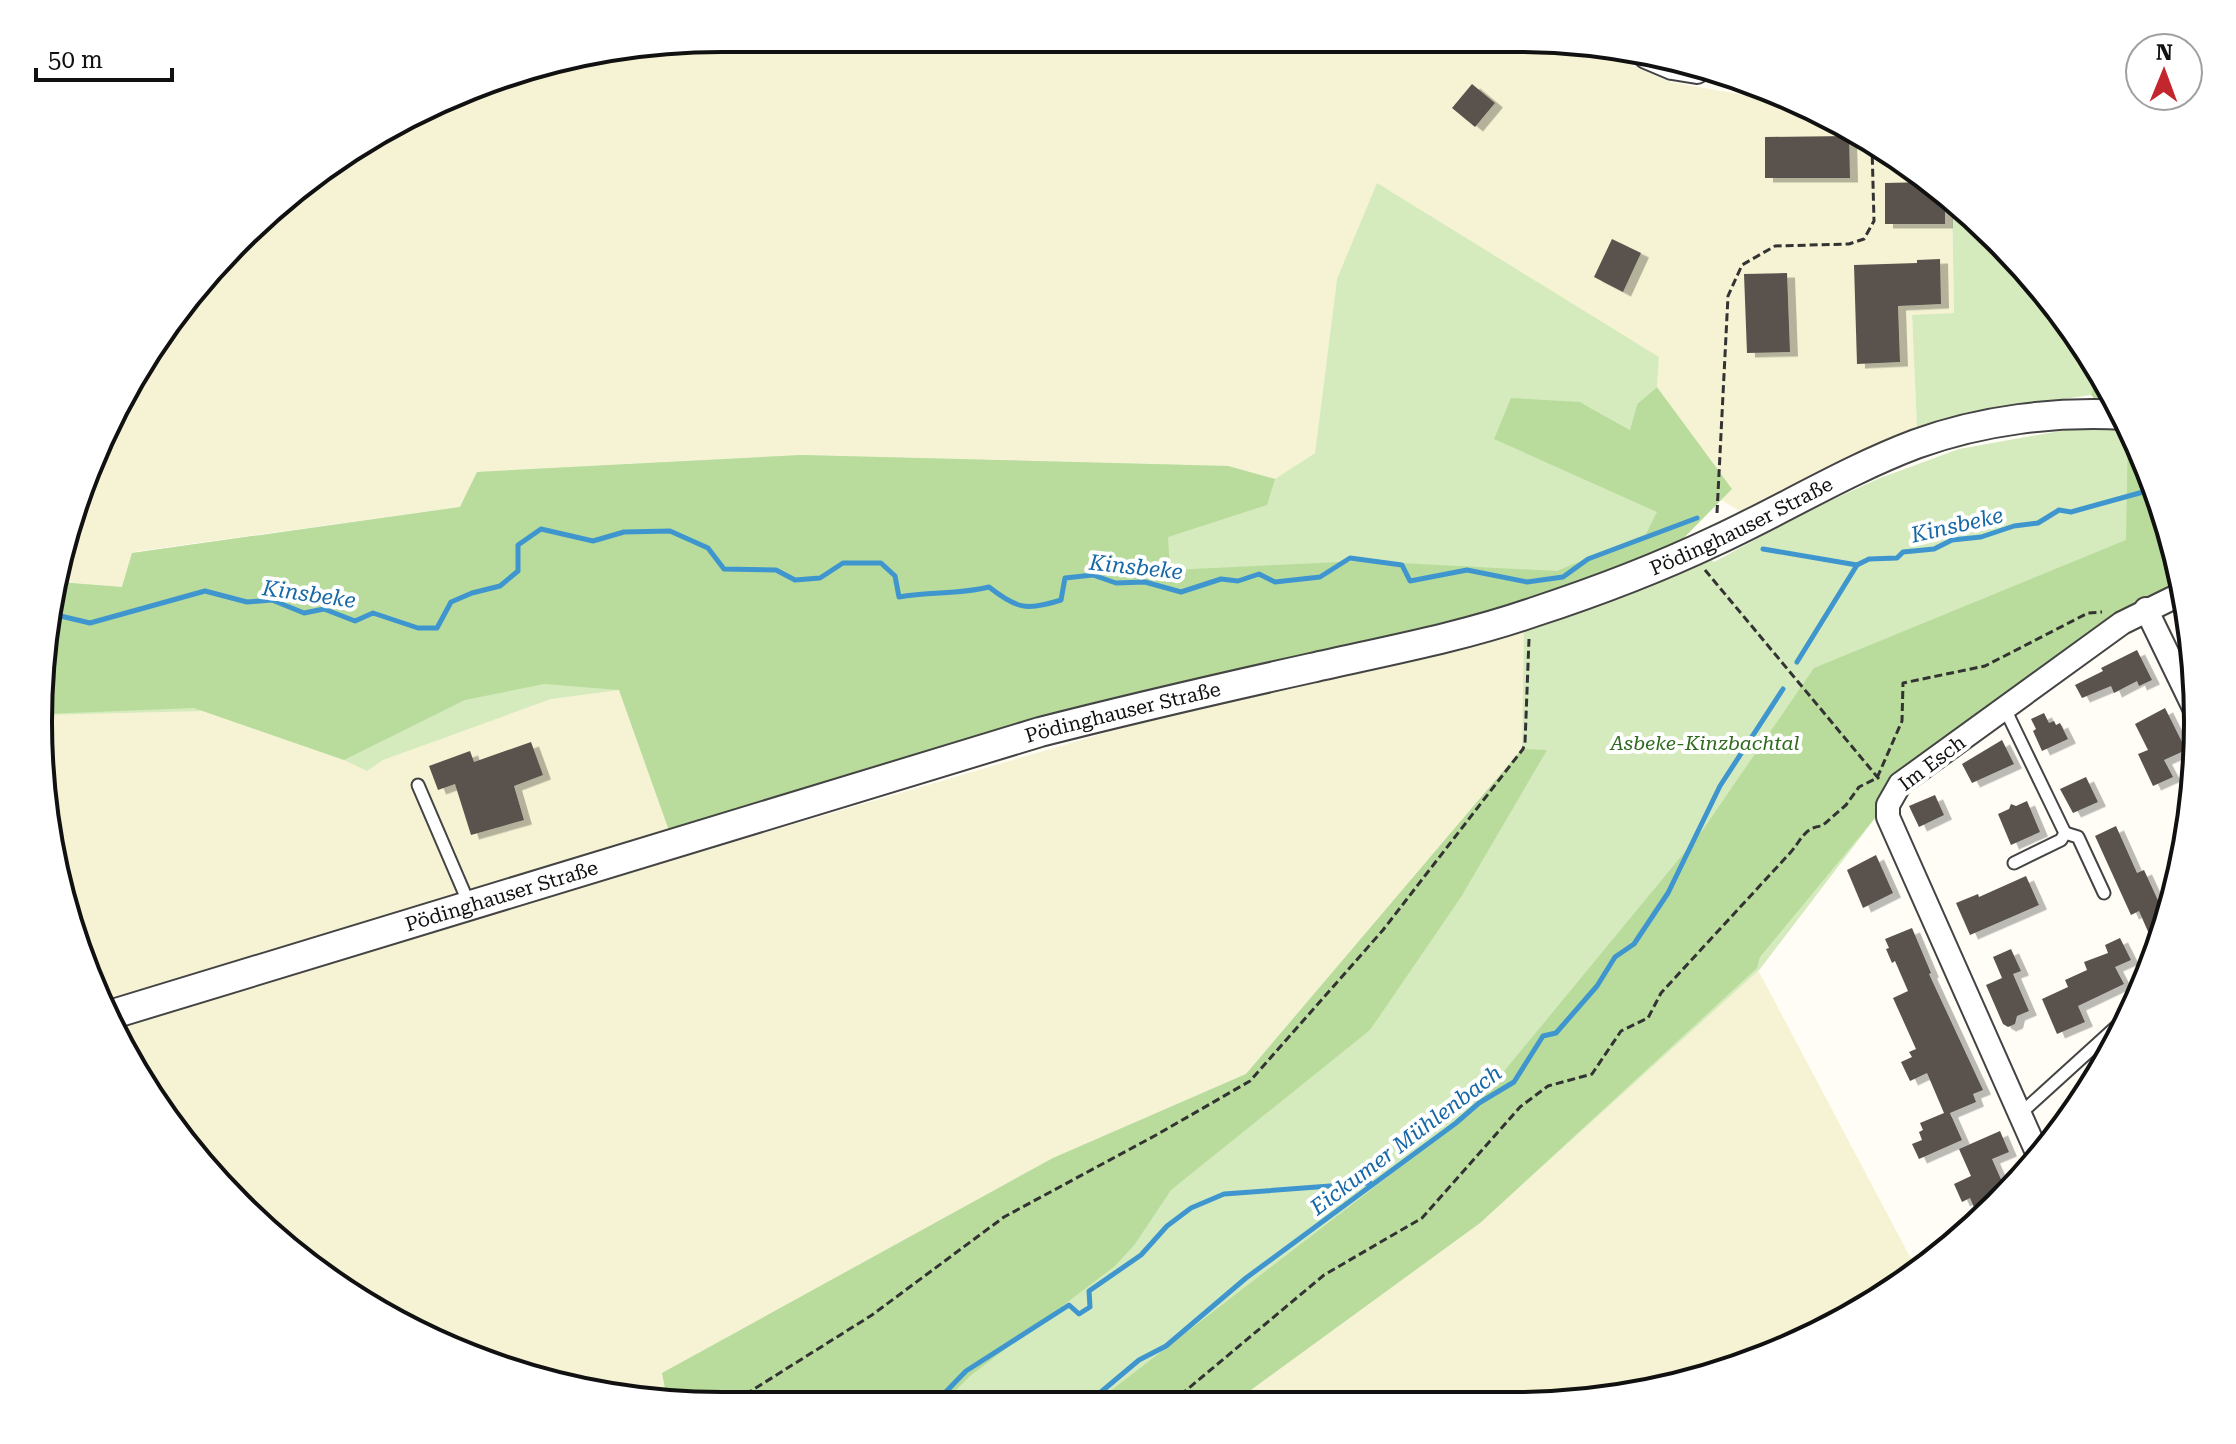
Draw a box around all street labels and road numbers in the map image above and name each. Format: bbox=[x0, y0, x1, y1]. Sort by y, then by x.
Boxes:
street label: Pödinghauser Straße bbox=[1646, 472, 1837, 580]
street label: Pödinghauser Straße bbox=[1022, 677, 1223, 748]
street label: Im Esch bbox=[1894, 730, 1970, 796]
street label: Pödinghauser Straße bbox=[402, 855, 601, 936]

